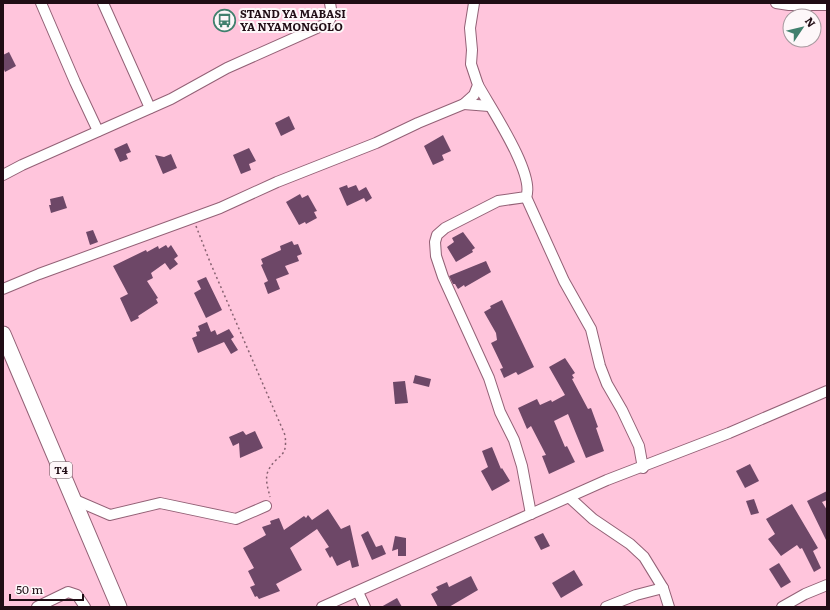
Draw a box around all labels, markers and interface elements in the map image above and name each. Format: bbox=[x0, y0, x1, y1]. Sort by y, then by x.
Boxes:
place label: STAND YA MABASI YA NYAMONGOLO bbox=[240, 5, 346, 34]
bus stop icon: STAND YA MABASI YA NYAMONGOLO bbox=[212, 7, 238, 33]
north arrow bbox=[782, 8, 822, 48]
text: N bbox=[802, 13, 820, 30]
road number: T4 bbox=[50, 462, 72, 478]
scale bar bbox=[10, 576, 83, 602]
text: 50 m bbox=[16, 580, 43, 598]

